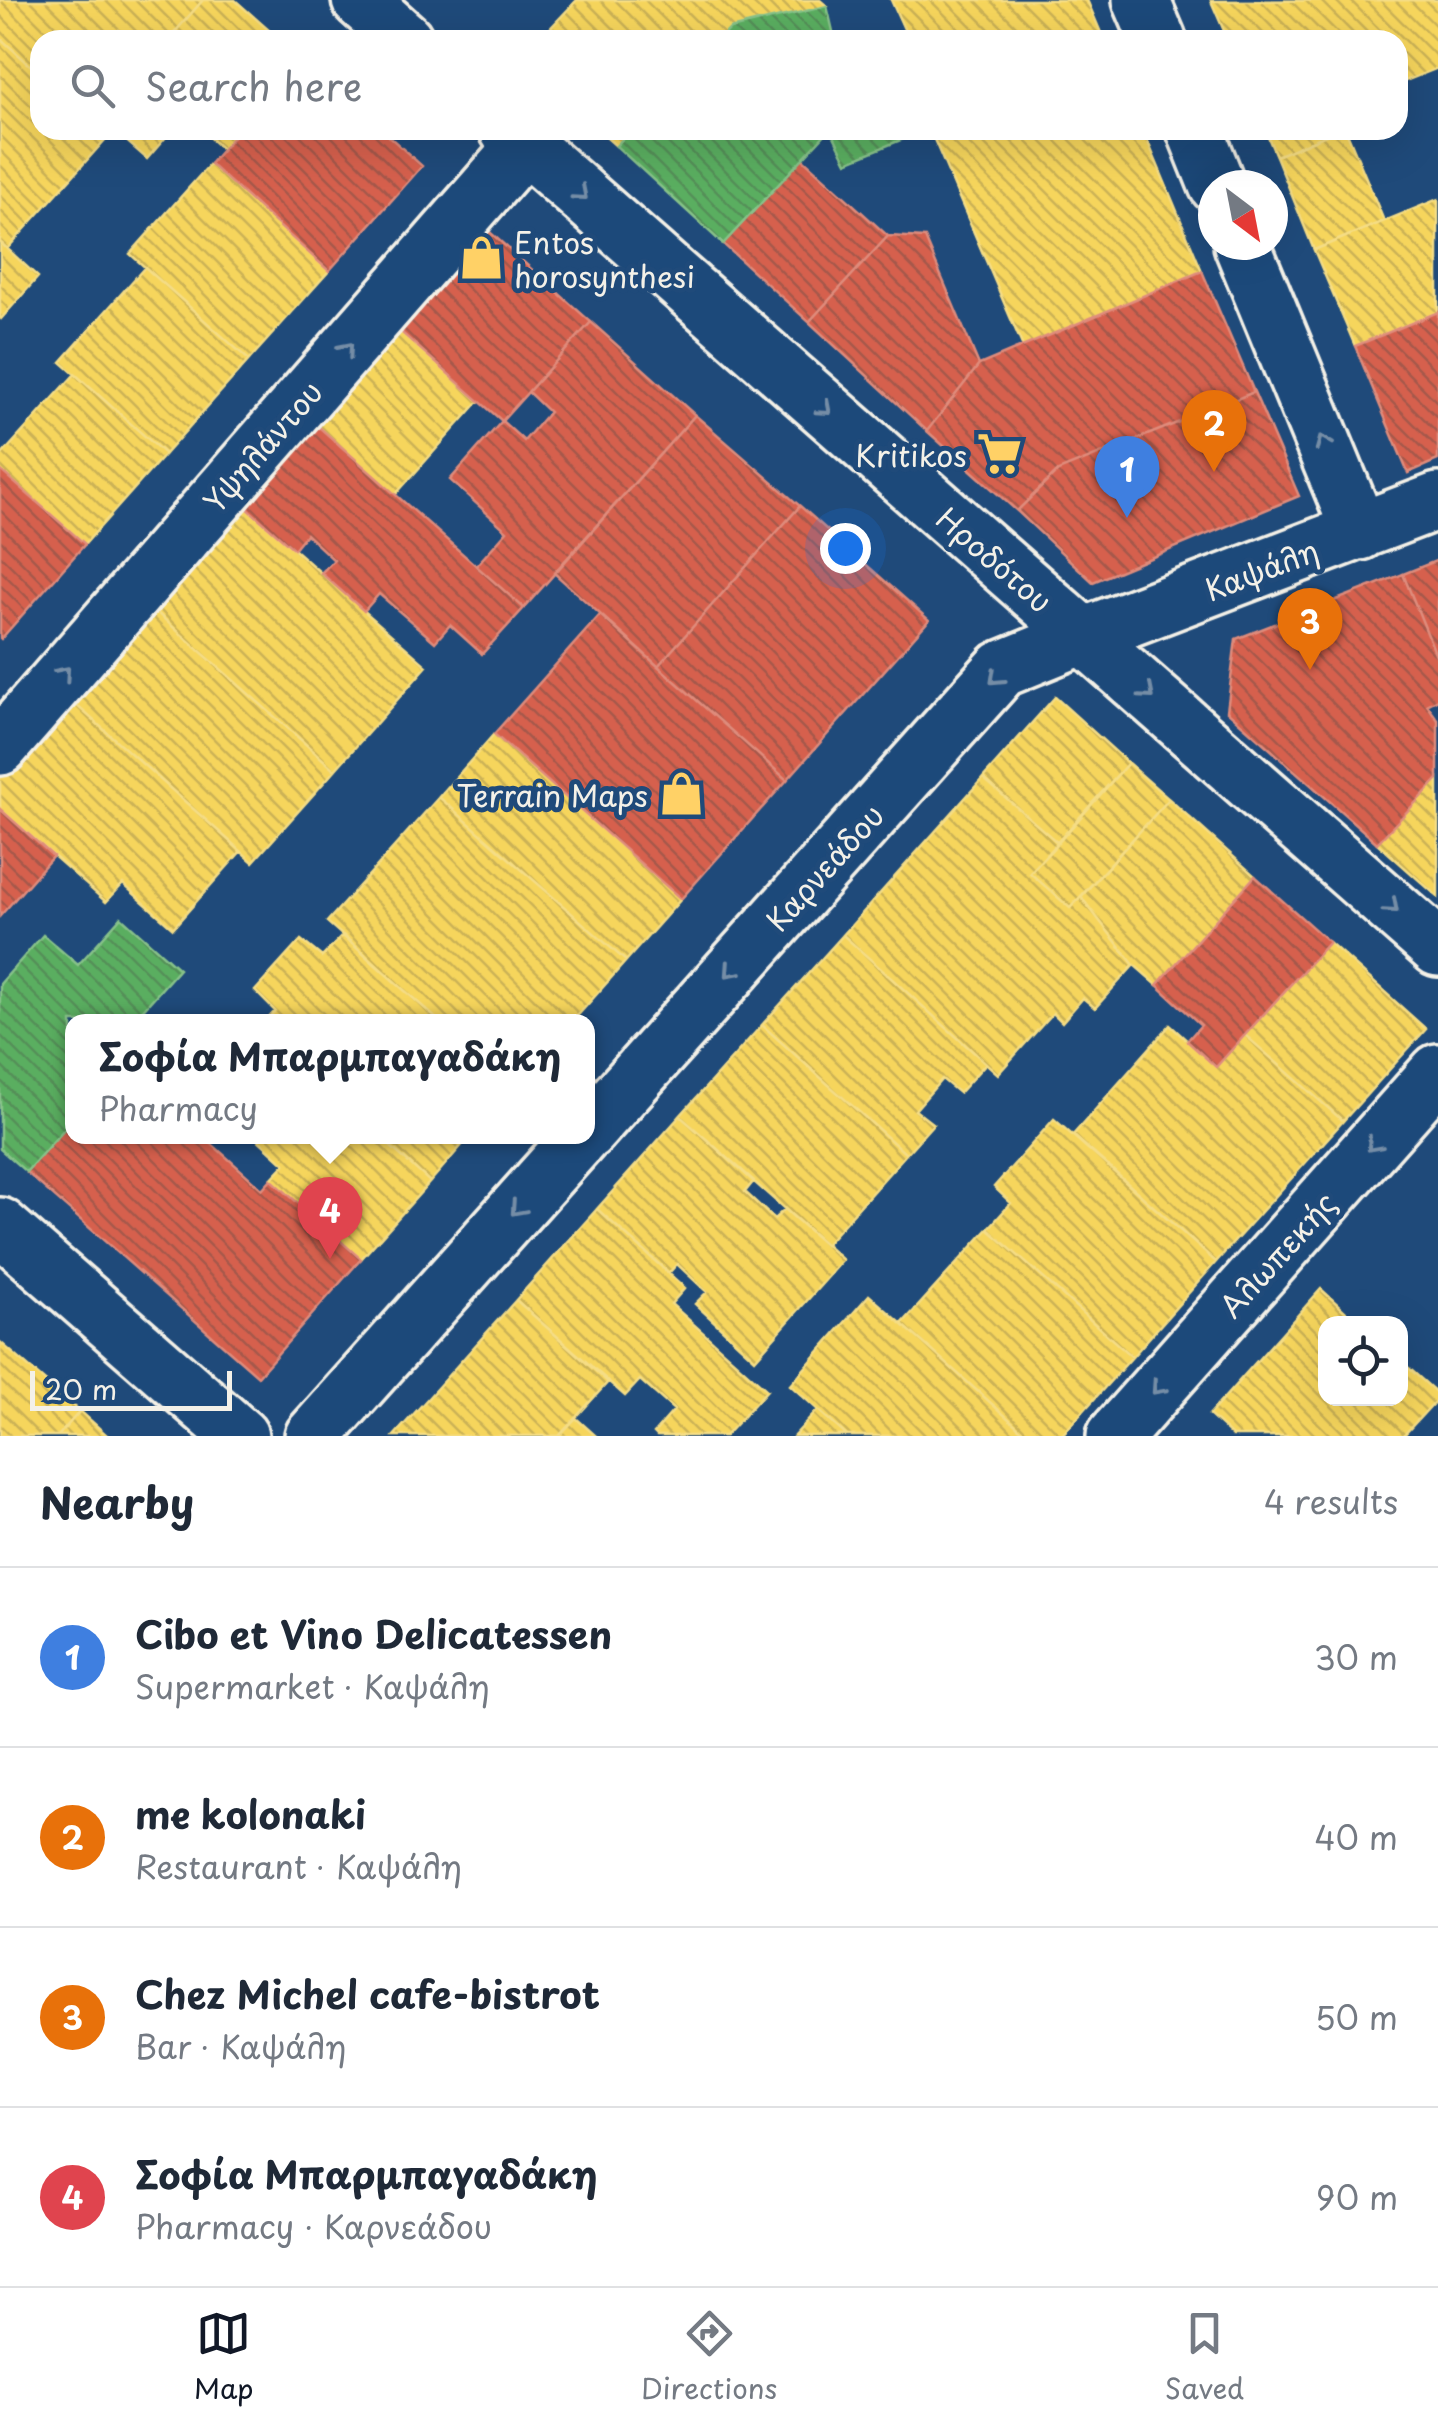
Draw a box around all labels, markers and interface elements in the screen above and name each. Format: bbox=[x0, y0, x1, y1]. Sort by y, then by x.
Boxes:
search box bbox=[30, 30, 1408, 140]
text: Search here bbox=[145, 57, 362, 114]
icon: search bbox=[65, 58, 120, 113]
north arrow bbox=[1198, 170, 1288, 260]
one-way arrow bbox=[569, 183, 588, 201]
place label: Entos horosynthesi bbox=[514, 219, 695, 298]
shop icon: Entos horosynthesi bbox=[457, 234, 505, 282]
one-way arrow bbox=[335, 343, 353, 361]
street label: Υψηλάντου bbox=[192, 370, 332, 522]
pin: 2 bbox=[1182, 390, 1246, 472]
one-way arrow bbox=[813, 397, 832, 415]
supermarket icon: Kritikos bbox=[976, 430, 1024, 478]
place label: Kritikos bbox=[855, 432, 967, 477]
one-way arrow bbox=[1315, 434, 1335, 452]
pin: 1 bbox=[1094, 436, 1160, 518]
street label: Ηροδότου bbox=[927, 496, 1063, 622]
your location bbox=[820, 523, 871, 574]
street label: Καψάλη bbox=[1198, 527, 1324, 611]
pin: 3 bbox=[1278, 588, 1342, 670]
one-way arrow bbox=[990, 666, 1008, 684]
one-way arrow bbox=[53, 667, 71, 685]
one-way arrow bbox=[1136, 681, 1155, 699]
shop icon: Terrain Maps bbox=[657, 770, 705, 818]
place label: Terrain Maps bbox=[456, 772, 648, 817]
street label: Καρνεάδου bbox=[755, 793, 893, 941]
one-way arrow bbox=[1380, 896, 1399, 914]
one-way arrow bbox=[725, 959, 743, 978]
popup bbox=[65, 1014, 595, 1144]
text: Σοφία Μπαρμπαγαδάκη bbox=[99, 1027, 561, 1084]
text: Pharmacy bbox=[99, 1084, 258, 1132]
one-way arrow bbox=[1367, 1133, 1385, 1152]
pin: 4 bbox=[298, 1176, 362, 1259]
street label: Αλωπεκής bbox=[1208, 1181, 1346, 1327]
one-way arrow bbox=[511, 1197, 529, 1216]
map controls bbox=[1318, 1316, 1408, 1406]
button: locate bbox=[1318, 1316, 1408, 1406]
scale bar bbox=[30, 1366, 232, 1410]
text: 20 m bbox=[45, 1367, 117, 1410]
one-way arrow bbox=[1151, 1376, 1169, 1395]
text: Nearby bbox=[40, 1470, 194, 1533]
text: 4 results bbox=[1264, 1477, 1398, 1525]
text: Cibo et Vino Delicatessen bbox=[135, 1605, 612, 1662]
text: 1 bbox=[65, 1633, 80, 1681]
text: 30 m bbox=[1314, 1633, 1398, 1681]
text: Supermarket · Καψάλη bbox=[135, 1662, 490, 1710]
text: me kolonaki bbox=[135, 1785, 366, 1842]
text: 2 bbox=[61, 1813, 84, 1861]
text: 40 m bbox=[1314, 1813, 1398, 1861]
text: Restaurant · Καψάλη bbox=[135, 1842, 462, 1890]
text: Chez Michel cafe-bistrot bbox=[135, 1965, 600, 2022]
text: 3 bbox=[62, 1993, 83, 2041]
text: 50 m bbox=[1315, 1993, 1398, 2041]
text: Bar · Καψάλη bbox=[135, 2022, 347, 2070]
text: Σοφία Μπαρμπαγαδάκη bbox=[135, 2145, 598, 2202]
text: 4 bbox=[62, 2173, 83, 2221]
text: 90 m bbox=[1316, 2173, 1398, 2221]
text: Pharmacy · Καρνεάδου bbox=[135, 2202, 492, 2250]
tab: Map bbox=[194, 2306, 254, 2409]
tab: Directions bbox=[641, 2306, 777, 2409]
tab: Saved bbox=[1165, 2306, 1244, 2409]

